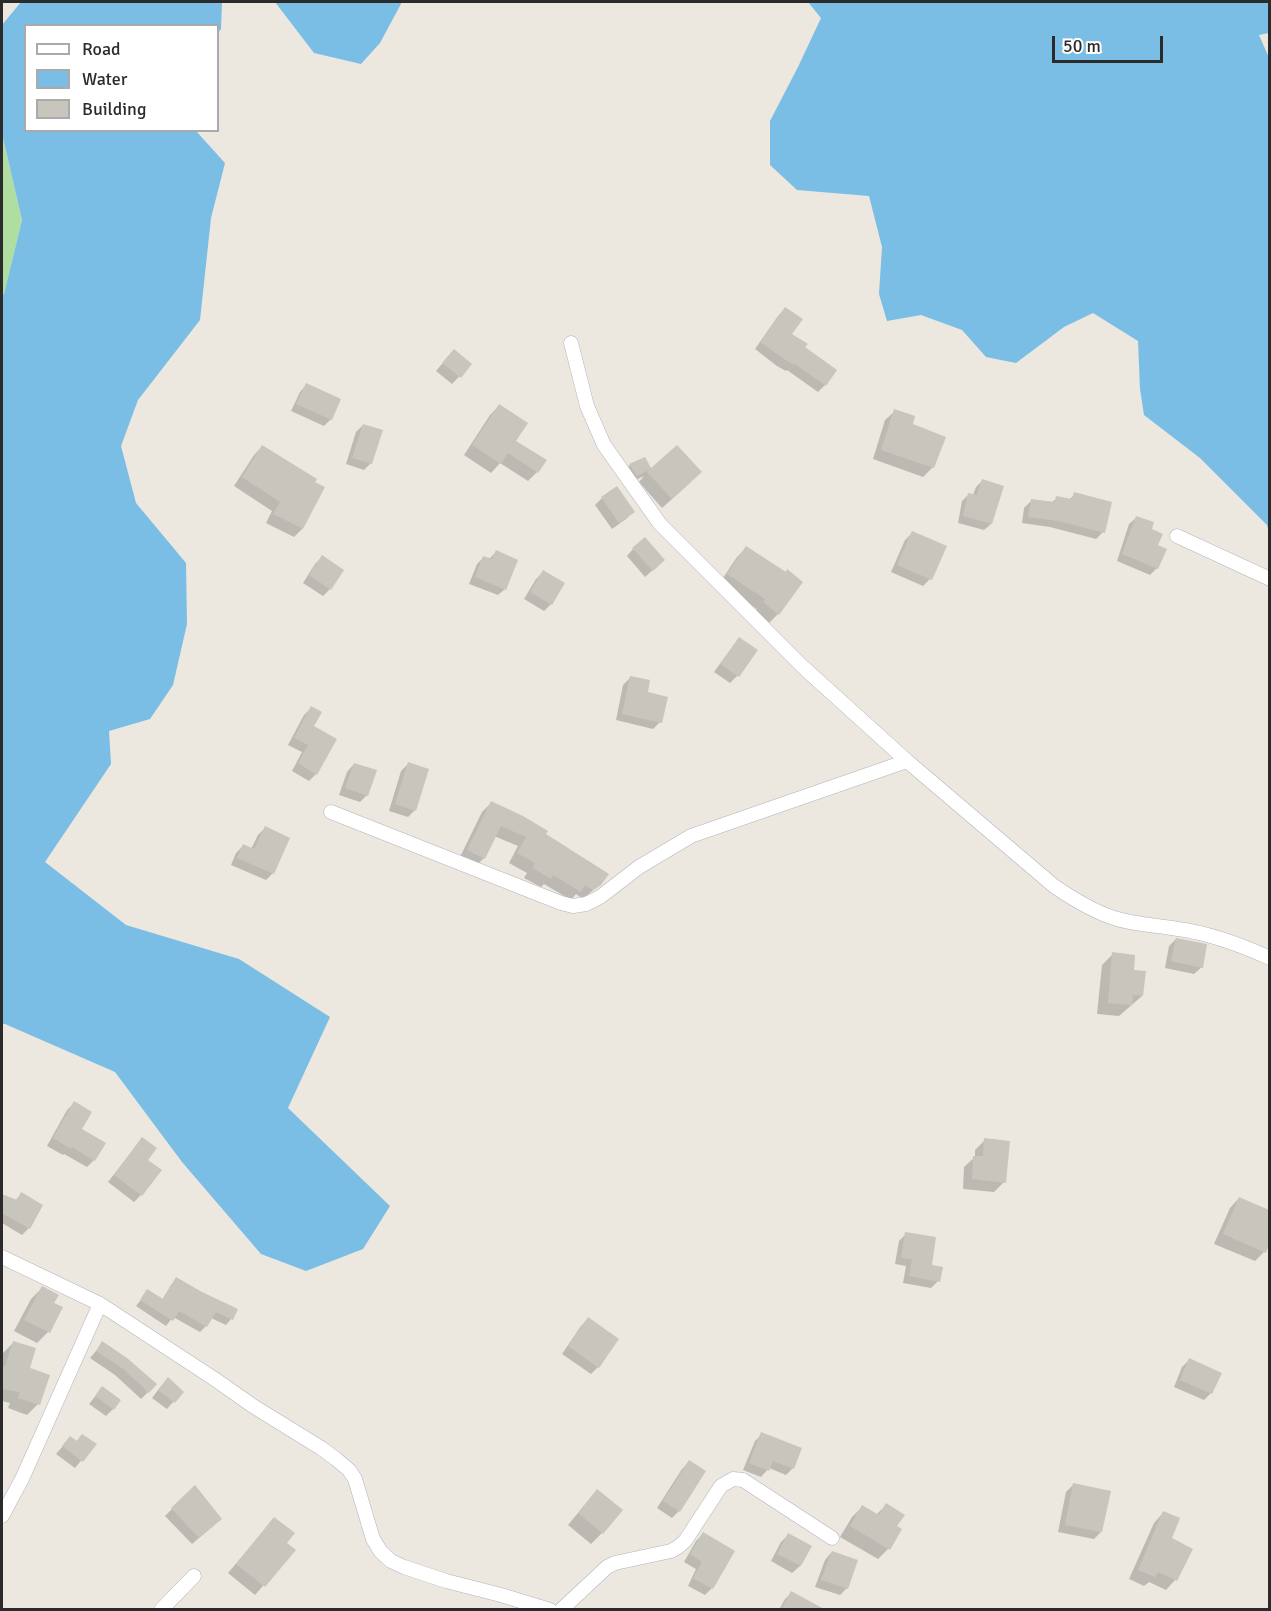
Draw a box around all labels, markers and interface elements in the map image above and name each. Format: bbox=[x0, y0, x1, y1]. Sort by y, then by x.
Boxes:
legend bbox=[24, 24, 219, 132]
scale bar bbox=[1055, 24, 1166, 62]
text: 50 m bbox=[1063, 35, 1101, 57]
text: Road bbox=[82, 38, 121, 60]
text: Water bbox=[82, 68, 127, 90]
text: Building bbox=[82, 98, 146, 120]

